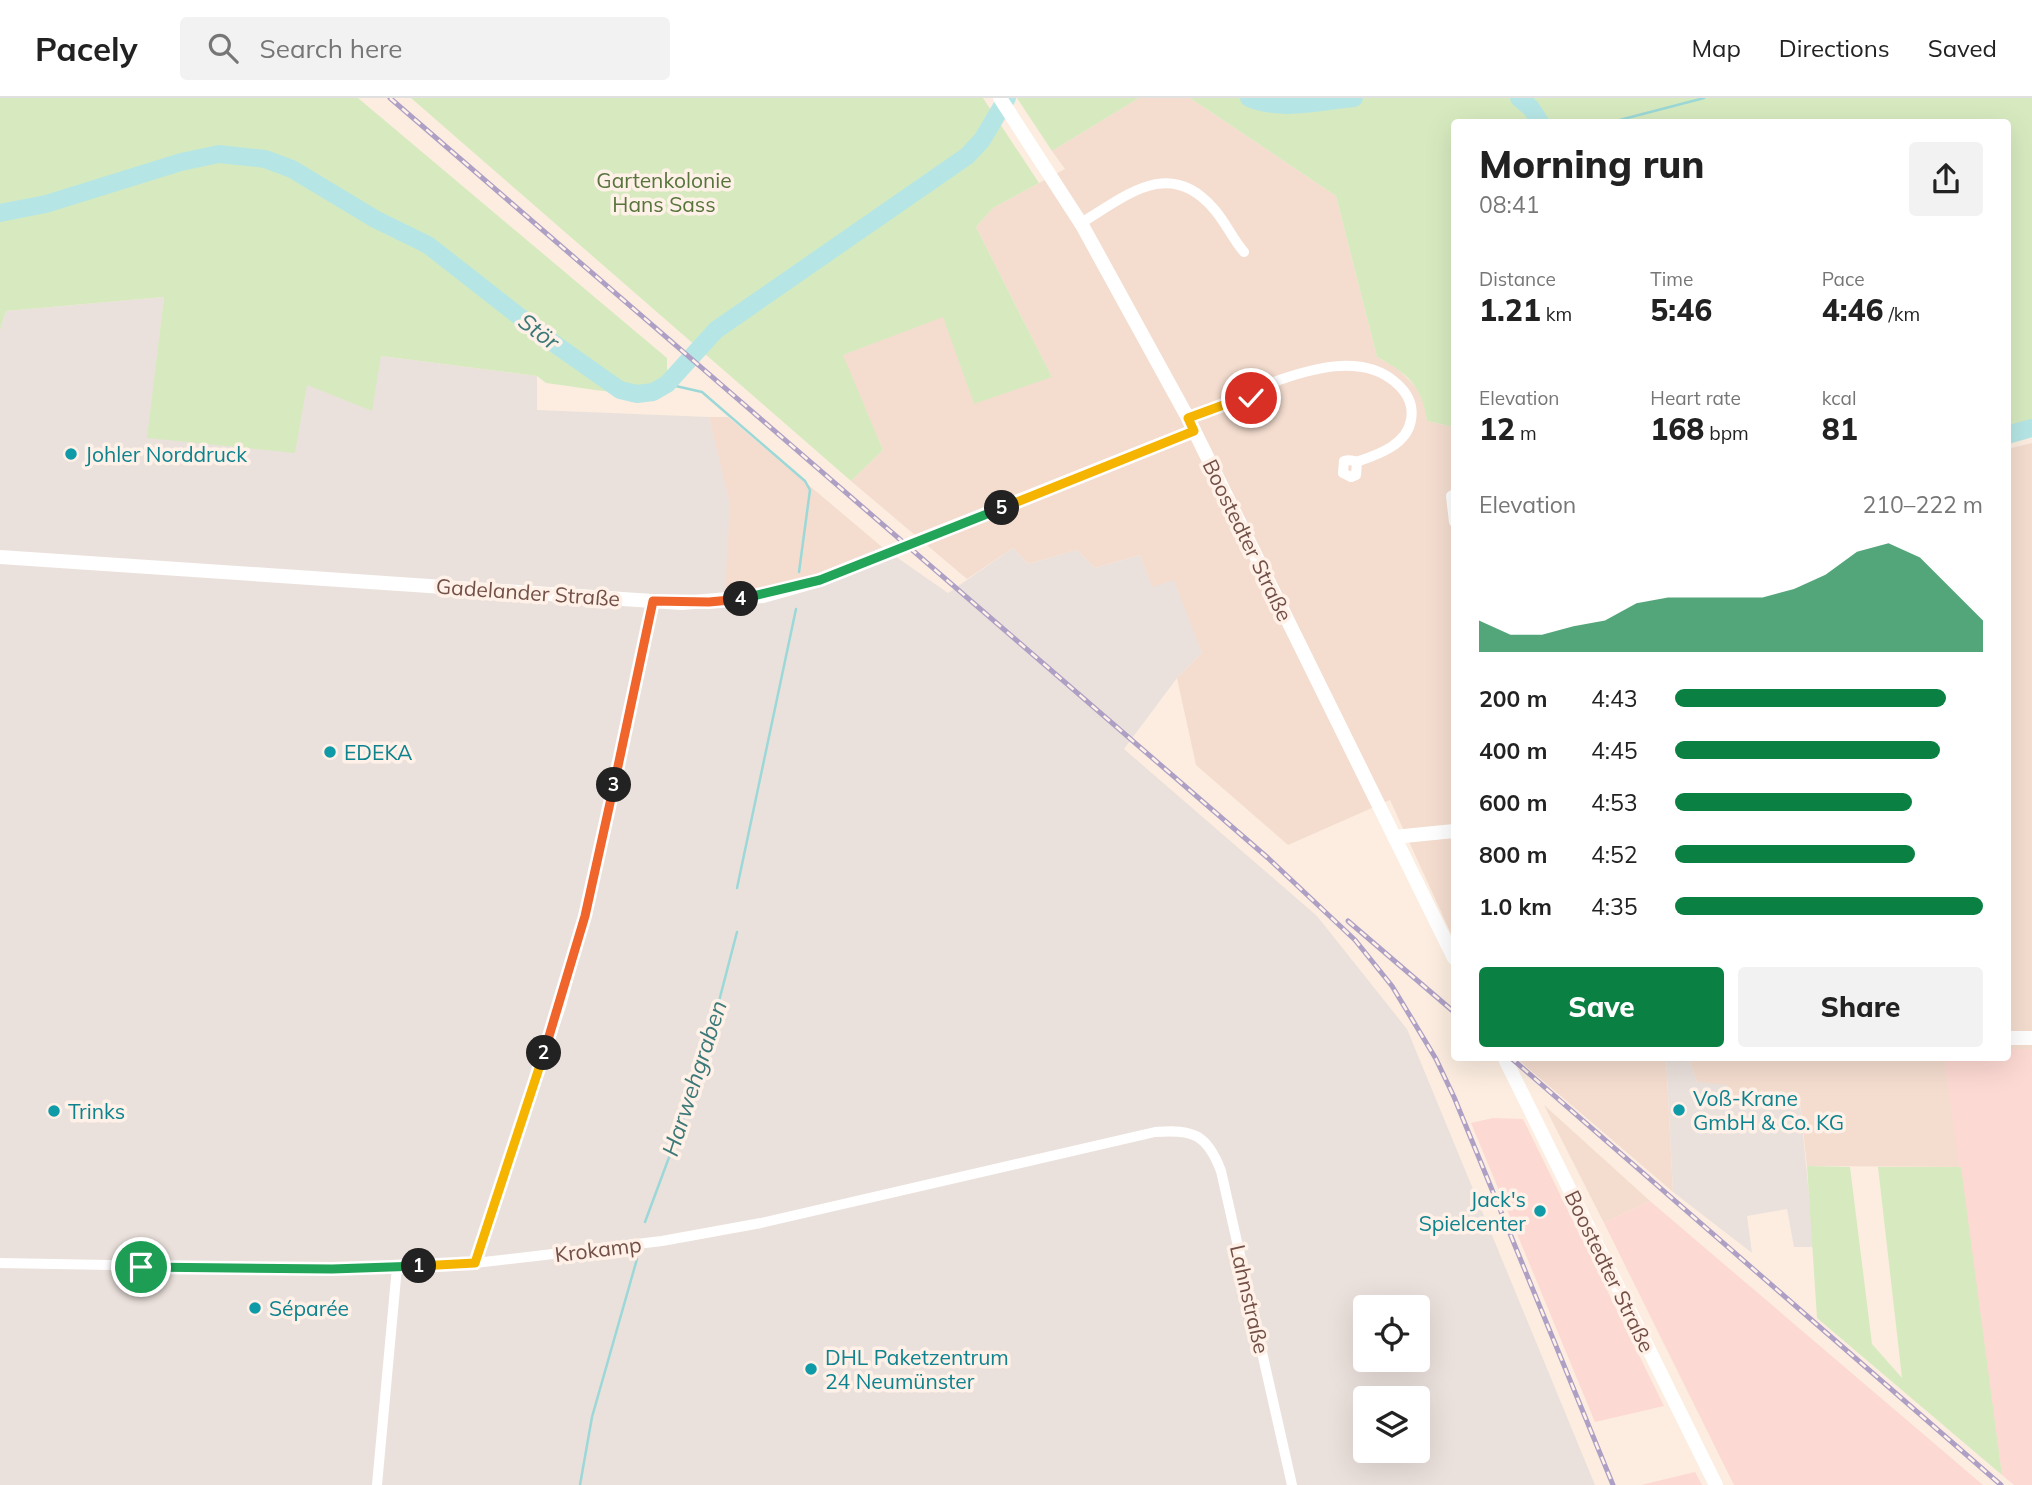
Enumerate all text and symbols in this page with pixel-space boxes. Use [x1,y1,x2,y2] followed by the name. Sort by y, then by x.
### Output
[180,17,670,80] search box
[35,28,138,69] text: Pacely
[204,29,242,67] icon: search
[260,32,403,65] text: Search here
[1691,33,1741,63] text: Map
[1779,33,1890,63] text: Directions
[1928,33,1997,63] text: Saved
[1479,140,1705,188] text: Morning run
[1909,142,1983,216] button: share
[596,167,732,217] park label: Gartenkolonie Hans Sass
[1479,190,1539,219] text: 08:41
[1479,267,1556,291] text: Distance
[1650,267,1693,291] text: Time
[1822,267,1865,291] text: Pace
[1479,291,1541,329] text: 1.21
[1650,291,1712,329] text: 5:46
[1822,291,1883,329] text: 4:46
[1541,302,1572,326] text: km
[1883,302,1920,326] text: /km
[513,306,566,357] water label: Stör
[1221,368,1281,428] pin
[1232,379,1270,417] icon: check
[1479,386,1559,410] text: Elevation
[1650,386,1741,410] text: Heart rate
[1822,386,1856,410] text: kcal
[1479,410,1515,448] text: 12
[1650,410,1704,448] text: 168
[1822,410,1858,448] text: 81
[1515,421,1537,445] text: m
[1704,421,1749,445] text: bpm
[85,441,247,467] place label: Johler Norddruck
[63,446,79,462] marker: Johler Norddruck
[1198,455,1298,625] street label: Boostedter Straße
[984,490,1020,526] pin: 5
[1479,490,1576,519] text: Elevation
[1862,490,1983,519] text: 210–222 m
[996,495,1007,519] text: 5
[435,573,621,611] street label: Gadelander Straße
[724,582,758,616] pin: 4
[735,586,746,610] text: 4
[1479,684,1547,713] text: 200 m
[1591,684,1638,713] text: 4:43
[1479,736,1547,765] text: 400 m
[1591,736,1638,765] text: 4:45
[344,739,413,765] place label: EDEKA
[322,744,338,760] marker: EDEKA
[596,768,632,802] pin: 3
[608,772,619,796] text: 3
[1479,788,1547,817] text: 600 m
[1591,788,1638,817] text: 4:53
[1479,840,1547,869] text: 800 m
[1591,840,1638,869] text: 4:52
[1479,892,1552,921] text: 1.0 km
[1591,892,1638,921] text: 4:35
[1479,967,1724,1047] button: Save
[1738,967,1983,1047] button: Share
[655,996,733,1160] water label: Harwehgraben
[526,1035,562,1070] pin: 2
[538,1040,549,1064] text: 2
[1693,1085,1844,1135] place label: Voß-Krane GmbH & Co. KG
[68,1098,125,1124] place label: Trinks
[1671,1102,1687,1118] marker: Voß-Krane GmbH & Co. KG
[46,1103,62,1119] marker: Trinks
[1419,1186,1526,1236] place label: Jack's Spielcenter
[1560,1186,1660,1356] street label: Boostedter Straße
[1532,1203,1548,1219] marker: Jack's Spielcenter
[553,1231,643,1267] street label: Krokamp
[111,1237,171,1297] pin
[1225,1242,1275,1356] street label: Lahnstraße
[122,1248,160,1286] icon: arrive
[402,1248,436,1284] pin: 1
[413,1253,424,1277] text: 1
[269,1295,349,1321] place label: Séparée
[1353,1295,1430,1463] map controls
[1353,1295,1430,1372] button: locate
[247,1300,263,1316] marker: Séparée
[825,1344,1009,1394] place label: DHL Paketzentrum 24 Neumünster
[803,1361,819,1377] marker: DHL Paketzentrum 24 Neumünster
[1353,1386,1430,1463] button: layers

